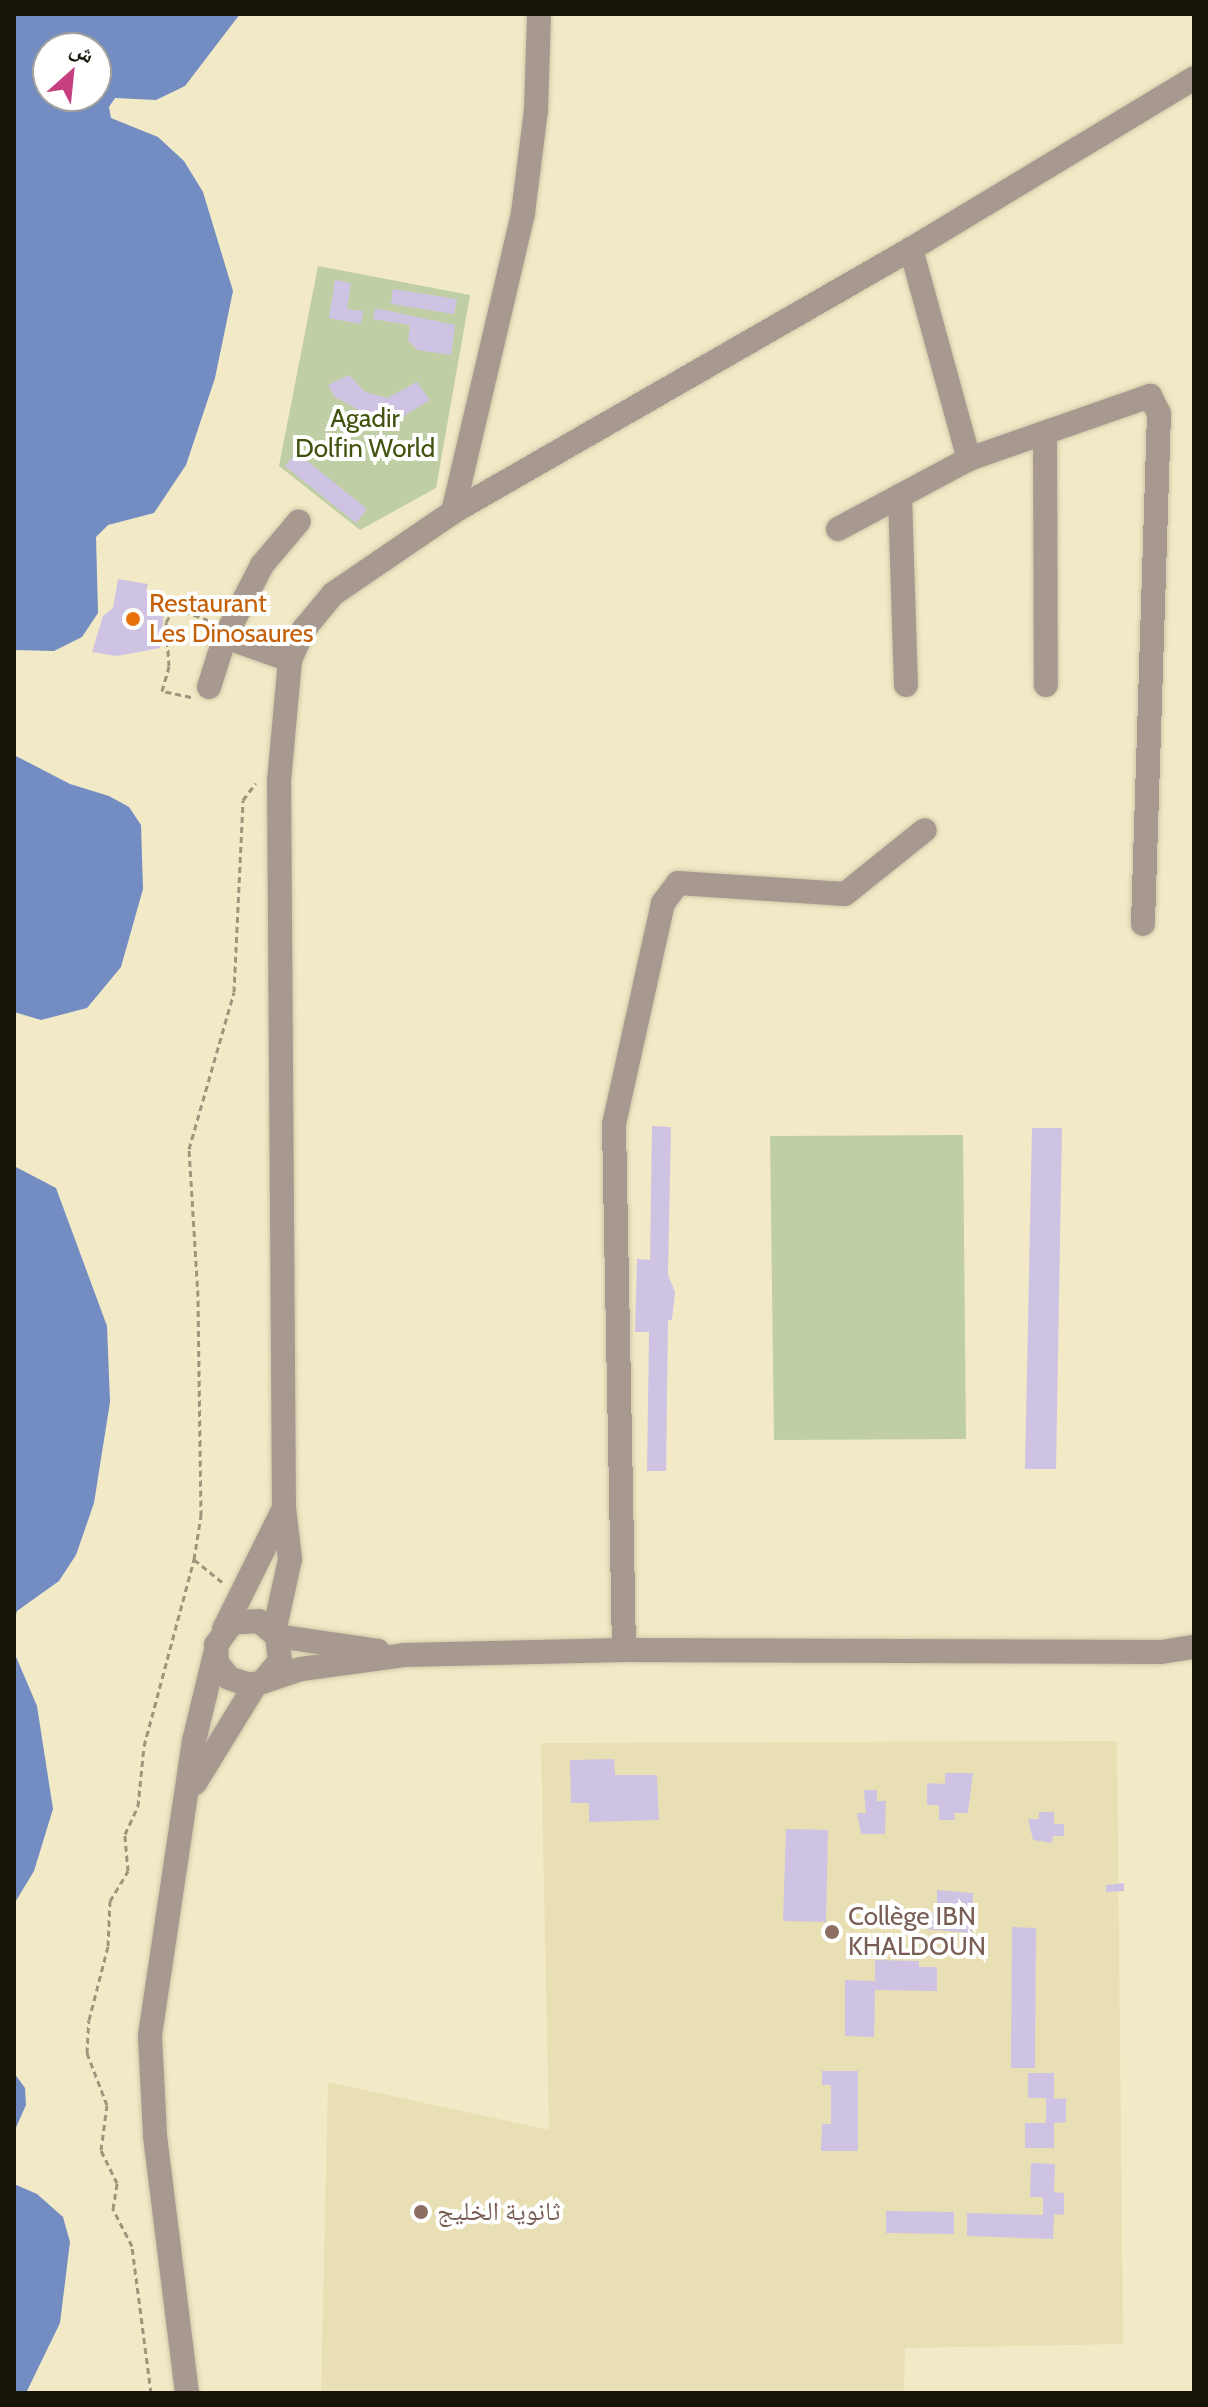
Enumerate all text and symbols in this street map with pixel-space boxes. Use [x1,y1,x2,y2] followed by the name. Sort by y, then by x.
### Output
[32,32,112,112] north arrow
[66,35,99,69] text: ش
[295,403,435,464] park label: Agadir Dolfin World
[149,588,314,650] place label: Restaurant Les Dinosaures
[124,610,142,628] marker: Restaurant Les Dinosaures
[848,1901,986,1962] place label: Collège IBN KHALDOUN
[823,1923,841,1941] marker: Collège IBN KHALDOUN
[437,2196,560,2228] place label: ثانوية الخليج
[412,2203,430,2221] marker: ثانوية الخليج

